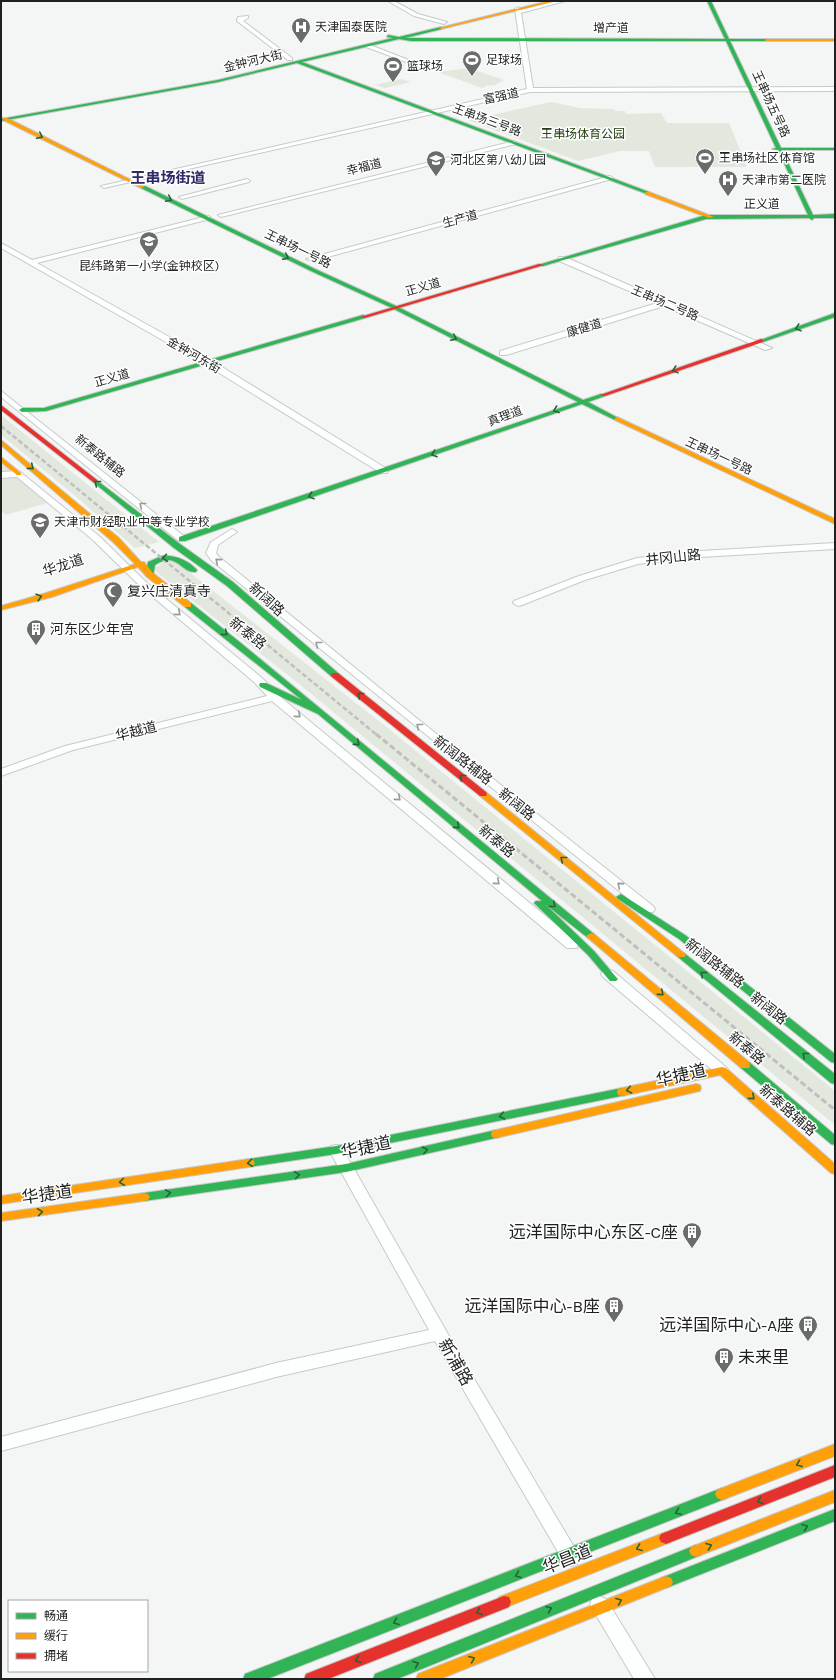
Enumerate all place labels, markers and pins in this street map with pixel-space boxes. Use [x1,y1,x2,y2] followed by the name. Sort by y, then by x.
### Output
[290,16,312,44] hospital icon: 天津国泰医院
[315,20,387,34] place label: 天津国泰医院
[461,49,483,77] sports icon: 足球场
[486,53,522,67] place label: 足球场
[382,55,404,83] sports icon: 篮球场
[407,59,443,73] place label: 篮球场
[694,147,716,175] sports icon: 王串场社区体育馆
[425,149,447,177] school or university icon: 河北区第八幼儿园
[719,151,815,165] place label: 王串场社区体育馆
[450,153,546,167] place label: 河北区第八幼儿园
[717,169,739,197] hospital icon: 天津市第二医院
[742,173,826,187] place label: 天津市第二医院
[138,230,160,258] school or university icon: 昆纬路第一小学(金钟校区)
[79,259,219,273] place label: 昆纬路第一小学(金钟校区)
[29,511,51,539] school or university icon: 天津市财经职业中等专业学校
[54,515,210,529] place label: 天津市财经职业中等专业学校
[102,580,124,608] mosque icon: 复兴庄清真寺
[127,583,211,600] place label: 复兴庄清真寺
[25,618,47,646] building icon: 河东区少年宫
[50,621,134,638] place label: 河东区少年宫
[681,1221,703,1249] building icon: 远洋国际中心东区-C座
[509,1222,678,1242] place label: 远洋国际中心东区-C座
[603,1295,625,1323] building icon: 远洋国际中心-B座
[465,1296,600,1316] place label: 远洋国际中心-B座
[797,1314,819,1342] building icon: 远洋国际中心-A座
[659,1315,794,1335] place label: 远洋国际中心-A座
[713,1346,735,1374] building icon: 未来里
[738,1347,789,1367] place label: 未来里

